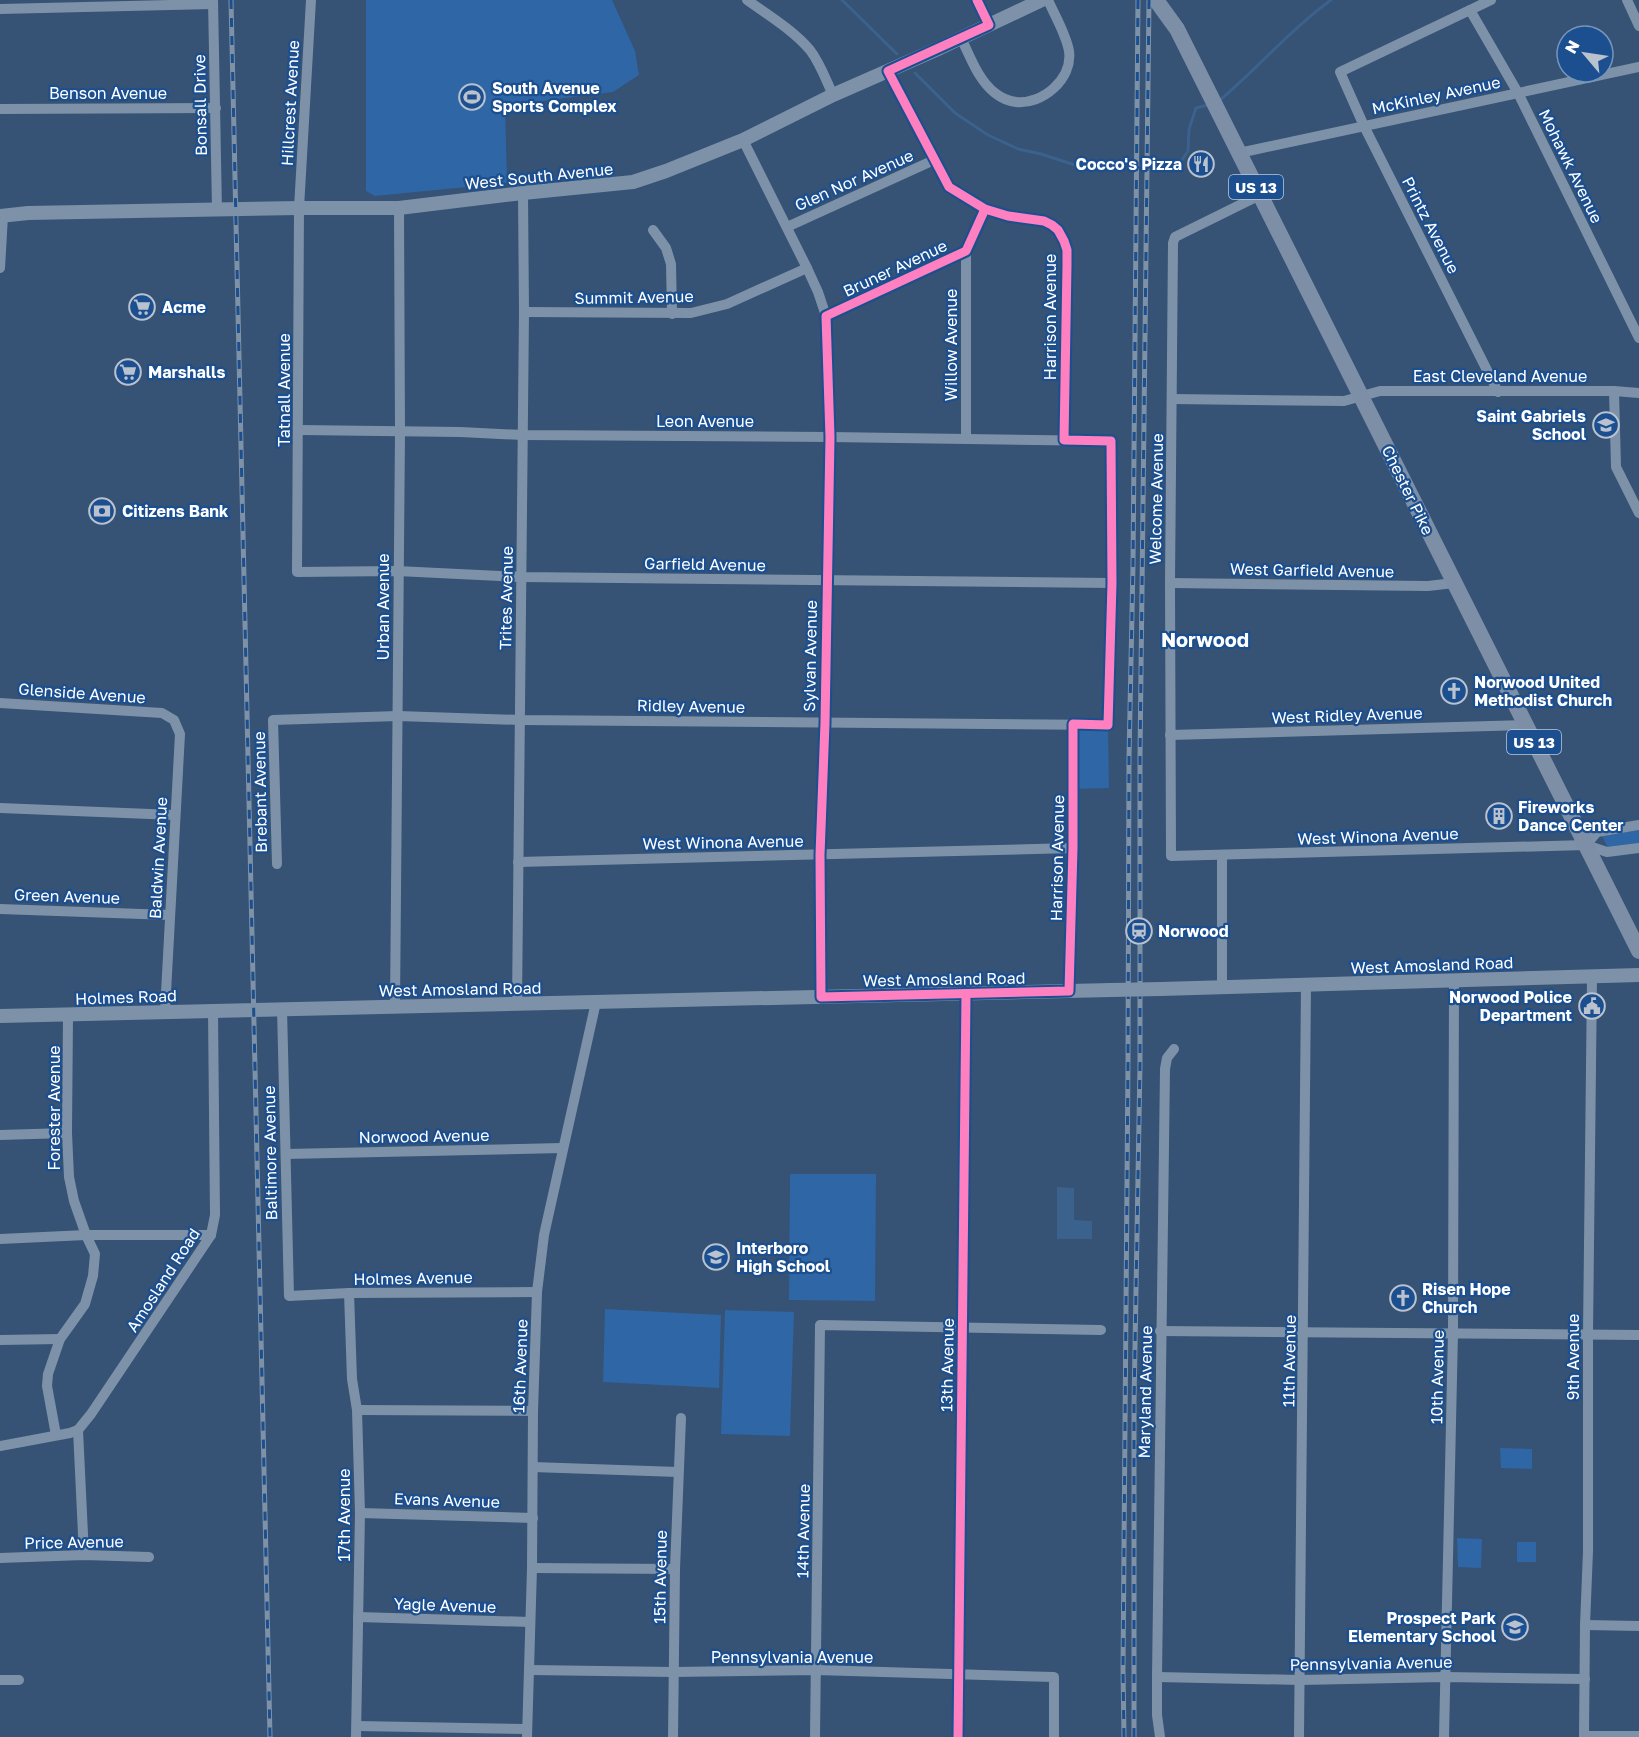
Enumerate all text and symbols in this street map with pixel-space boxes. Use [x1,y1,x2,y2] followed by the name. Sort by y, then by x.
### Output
[1555,24,1615,84] north arrow
[1560,37,1584,57] text: N
[277,40,303,166] street label: Hillcrest Avenue
[189,54,211,156] street label: Bonsall Drive
[1370,72,1502,118] street label: McKinley Avenue
[492,78,617,116] place label: South Avenue Sports Complex
[457,82,487,112] sports icon: South Avenue Sports Complex
[49,83,167,103] street label: Benson Avenue
[1535,106,1607,226] street label: Mohawk Avenue
[792,145,916,215] street label: Glen Nor Avenue
[1186,149,1216,179] restaurant icon: Cocco's Pizza
[1076,154,1182,174] place label: Cocco's Pizza
[464,158,614,194] street label: West South Avenue
[1398,173,1464,277] street label: Printz Avenue
[1229,175,1283,199] road number: US 13
[840,235,950,301] street label: Bruner Avenue
[1040,254,1060,380] street label: Harrison Avenue
[574,286,694,308] street label: Summit Avenue
[941,289,961,401] street label: Willow Avenue
[127,292,157,322] supermarket icon: Acme
[162,297,206,317] place label: Acme
[274,333,294,447] street label: Tatnall Avenue
[113,357,143,387] supermarket icon: Marshalls
[148,362,225,382] place label: Marshalls
[1413,366,1587,386] street label: East Cleveland Avenue
[1476,406,1587,444] place label: Saint Gabriels School
[1591,410,1621,440] school or university icon: Saint Gabriels School
[656,411,754,431] street label: Leon Avenue
[1145,433,1167,565] street label: Welcome Avenue
[1378,442,1438,538] street label: Chester Pike
[87,496,117,526] bank icon: Citizens Bank
[122,501,229,521] place label: Citizens Bank
[495,546,517,650] street label: Trites Avenue
[373,553,393,661] street label: Urban Avenue
[644,553,766,575] street label: Garfield Avenue
[1230,559,1394,581] street label: West Garfield Avenue
[799,600,821,712] street label: Sylvan Avenue
[1161,627,1249,651] district label: Norwood
[1474,672,1612,710] place label: Norwood United Methodist Church
[1439,676,1469,706] church icon: Norwood United Methodist Church
[18,679,146,707] street label: Glenside Avenue
[637,695,745,717] street label: Ridley Avenue
[1271,702,1423,728] street label: West Ridley Avenue
[1507,730,1561,754] road number: US 13
[249,731,271,853] street label: Brebant Avenue
[1046,795,1068,921] street label: Harrison Avenue
[145,796,171,920] street label: Baldwin Avenue
[1518,797,1624,835] place label: Fireworks Dance Center
[1484,801,1514,831] building icon: Fireworks Dance Center
[1297,823,1459,849] street label: West Winona Avenue
[642,831,804,853] street label: West Winona Avenue
[14,884,120,908] street label: Green Avenue
[1124,916,1154,946] station icon: Norwood
[1158,921,1229,941] place label: Norwood
[1350,952,1514,978] street label: West Amosland Road
[862,968,1026,990] street label: West Amosland Road
[378,978,542,1000] street label: West Amosland Road
[75,985,177,1009] street label: Holmes Road
[1449,987,1572,1025] place label: Norwood Police Department
[1577,991,1607,1021] public building icon: Norwood Police Department
[44,1045,64,1171] street label: Forester Avenue
[259,1085,281,1221] street label: Baltimore Avenue
[359,1125,489,1147] street label: Norwood Avenue
[122,1224,204,1336] street label: Amosland Road
[736,1238,831,1276] place label: Interboro High School
[701,1242,731,1272] school or university icon: Interboro High School
[353,1267,473,1289] street label: Holmes Avenue
[1422,1279,1511,1317] place label: Risen Hope Church
[1388,1283,1418,1313] church icon: Risen Hope Church
[1563,1314,1583,1400] street label: 9th Avenue
[1278,1315,1300,1407] street label: 11th Avenue
[936,1318,958,1412] street label: 13th Avenue
[508,1319,532,1413] street label: 16th Avenue
[1134,1325,1156,1459] street label: Maryland Avenue
[1426,1330,1448,1424] street label: 10th Avenue
[334,1469,354,1561] street label: 17th Avenue
[792,1484,814,1578] street label: 14th Avenue
[394,1488,500,1512] street label: Evans Avenue
[649,1530,671,1624] street label: 15th Avenue
[24,1531,124,1553] street label: Price Avenue
[393,1593,497,1617] street label: Yagle Avenue
[1348,1608,1497,1646] place label: Prospect Park Elementary School
[1500,1612,1530,1642] school or university icon: Prospect Park Elementary School
[711,1647,873,1667] street label: Pennsylvania Avenue
[1289,1652,1453,1674] street label: Pennsylvania Avenue

